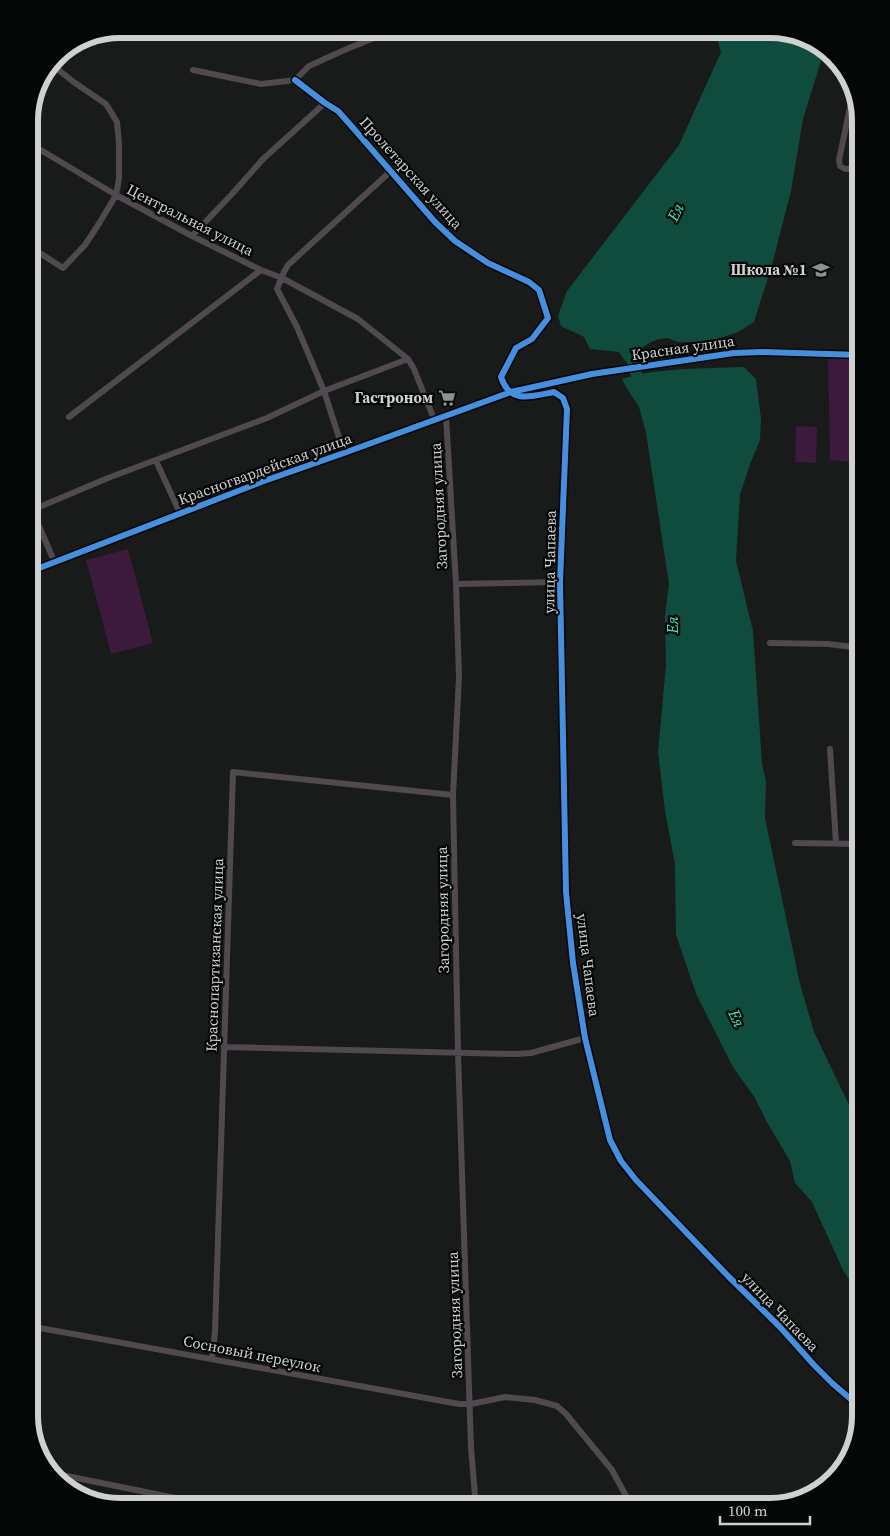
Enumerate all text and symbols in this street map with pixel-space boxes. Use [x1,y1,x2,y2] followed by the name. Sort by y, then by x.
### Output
[355,112,468,234] street label: Пролетарская улица
[123,178,258,261] street label: Центральная улица
[661,199,689,226] water label: Ея
[731,259,807,280] place label: Школа №1
[811,260,831,280] school or university icon: Школа №1
[630,330,736,365] street label: Красная улица
[355,387,433,408] place label: Гастроном
[437,388,457,408] supermarket icon: Гастроном
[175,427,355,510] street label: Красногвардейская улица
[425,442,452,570] street label: Загородняя улица
[538,510,561,614] street label: улица Чапаева
[661,616,683,635] water label: Ея
[431,846,454,974] street label: Загородняя улица
[201,857,228,1052] street label: Краснопартизанская улица
[572,912,605,1018] street label: улица Чапаева
[723,1005,751,1031] water label: Ея
[442,1251,467,1379] street label: Загородняя улица
[737,1267,824,1356] street label: улица Чапаева
[182,1330,323,1377] street label: Сосновый переулок
[720,1494,810,1526] scale bar
[728,1500,768,1521] text: 100 m

